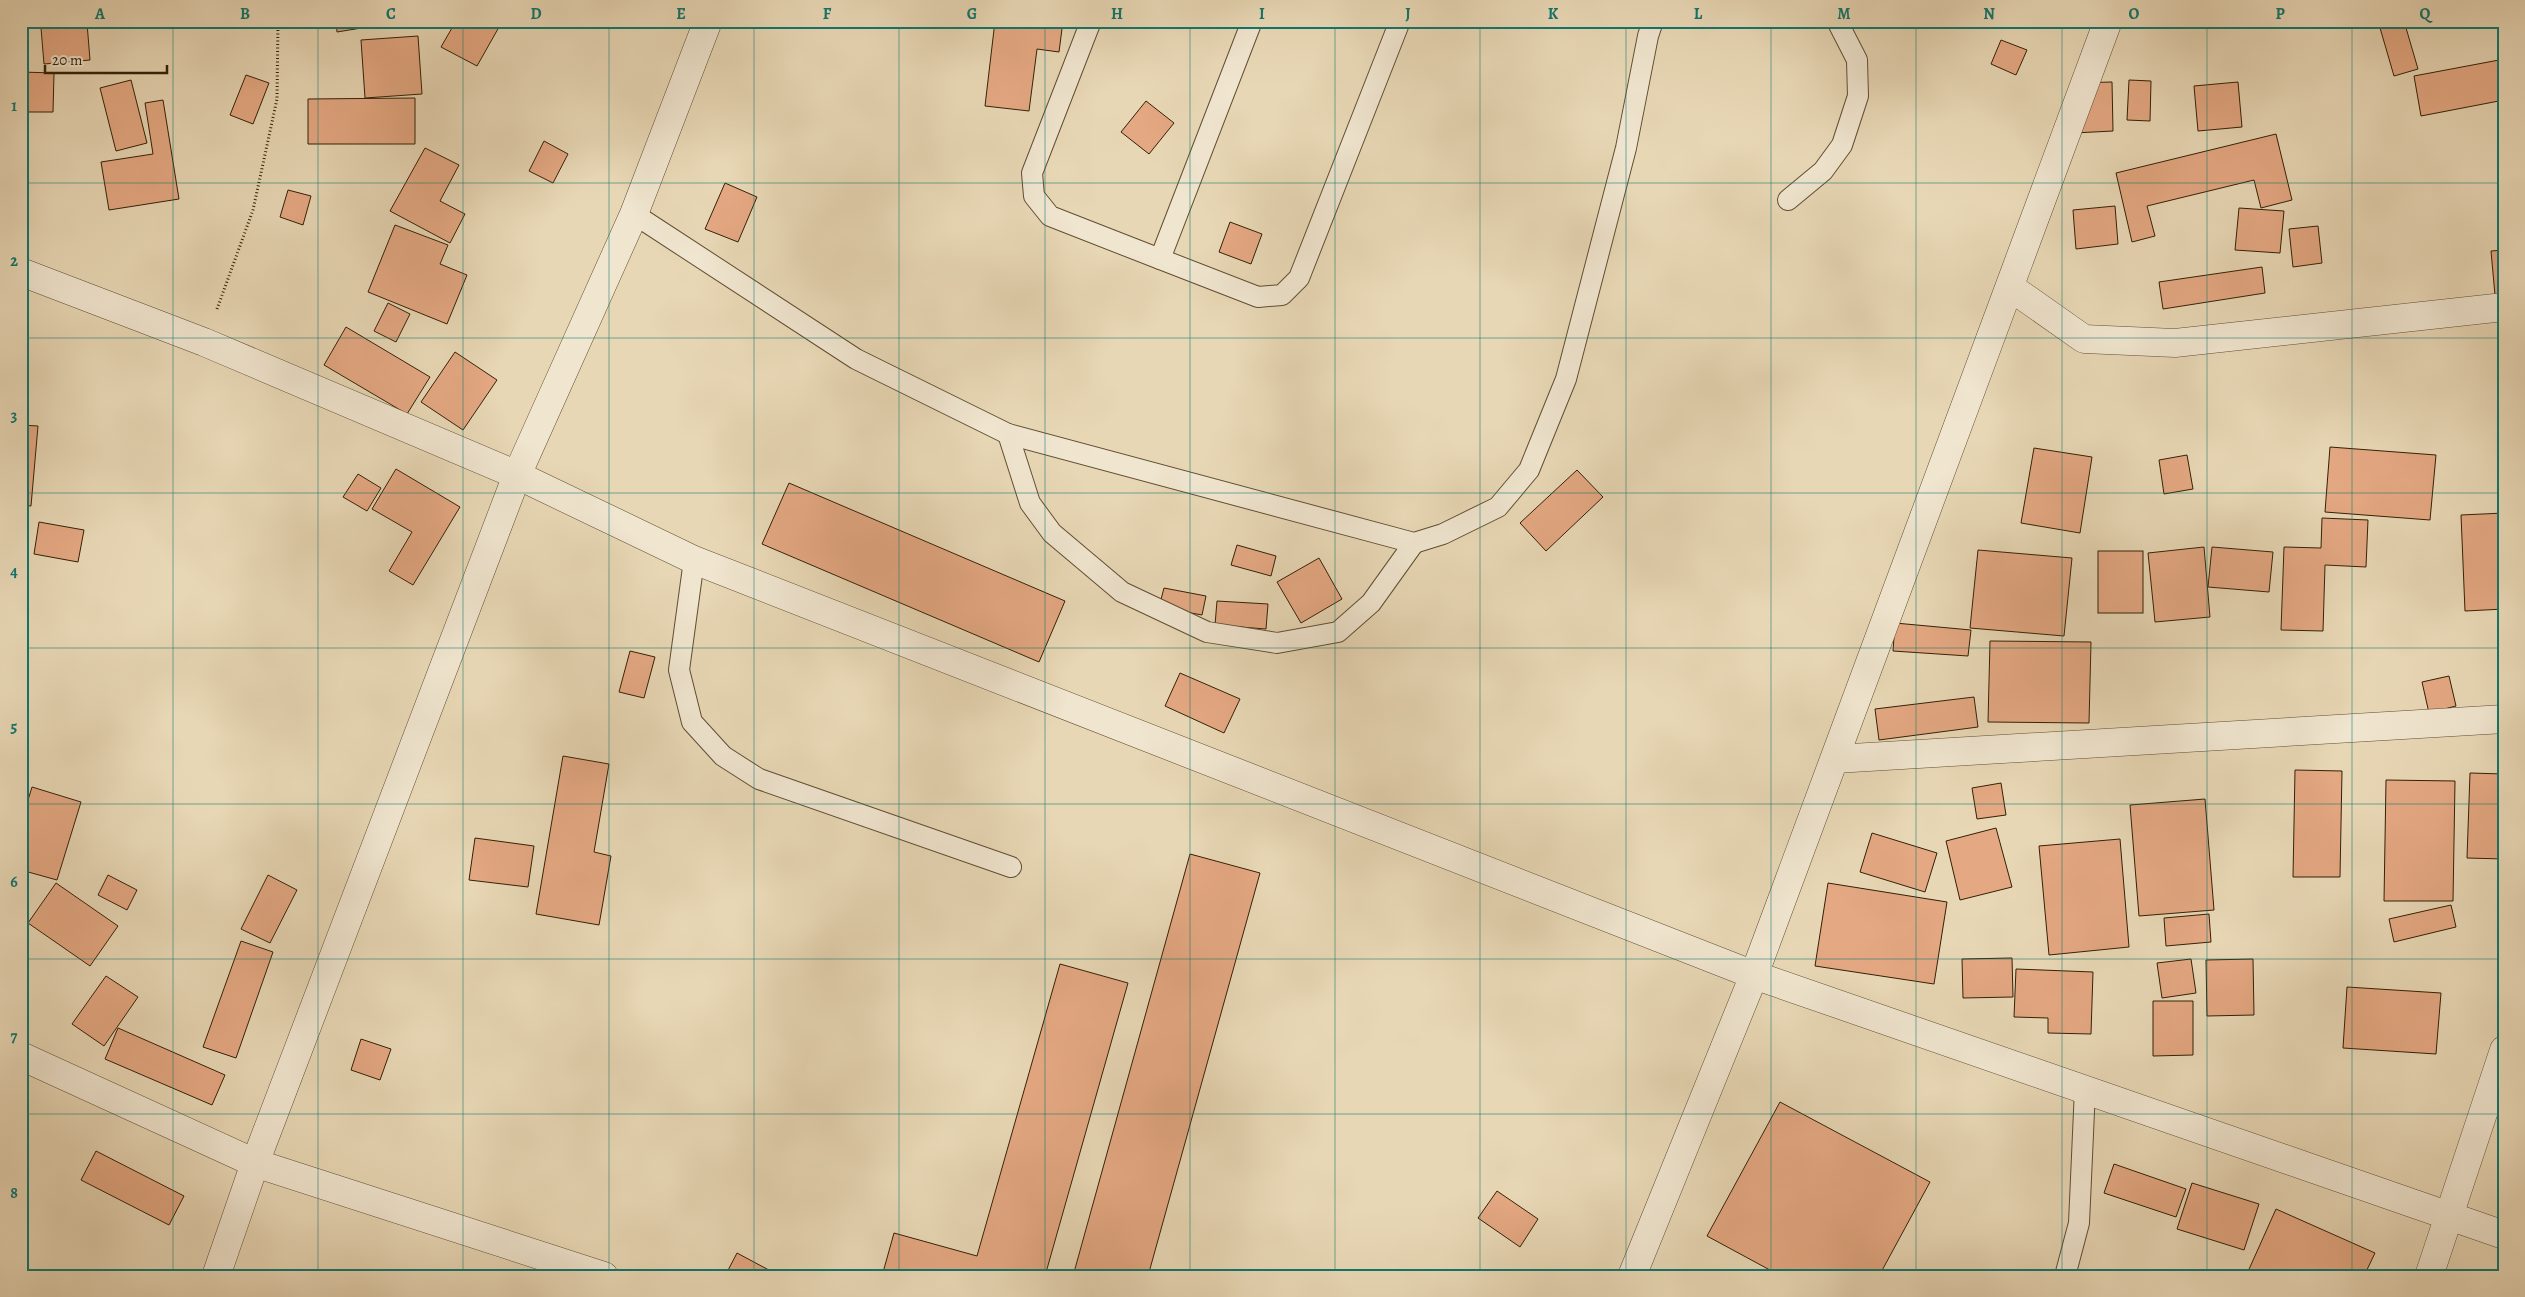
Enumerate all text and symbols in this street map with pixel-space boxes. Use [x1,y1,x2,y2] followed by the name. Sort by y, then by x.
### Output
[94,3,106,25] text: A
[240,3,250,25] text: B
[386,3,396,25] text: C
[530,3,542,25] text: D
[676,3,686,25] text: E
[823,3,832,25] text: F
[967,3,977,25] text: G
[1111,3,1123,25] text: H
[1259,3,1265,25] text: I
[1405,3,1411,25] text: J
[1548,3,1559,25] text: K
[1694,3,1703,25] text: L
[1837,3,1851,25] text: M
[1983,3,1995,25] text: N
[2129,3,2140,25] text: O
[2275,3,2285,25] text: P
[2420,3,2434,25] text: Q
[45,42,168,74] scale bar
[52,50,83,70] text: 20 m
[11,95,17,117] text: 1
[10,250,18,272] text: 2
[11,405,18,427] text: 3
[10,561,18,583] text: 4
[11,716,18,738] text: 5
[10,871,18,893] text: 6
[11,1026,18,1048] text: 7
[10,1182,18,1204] text: 8

